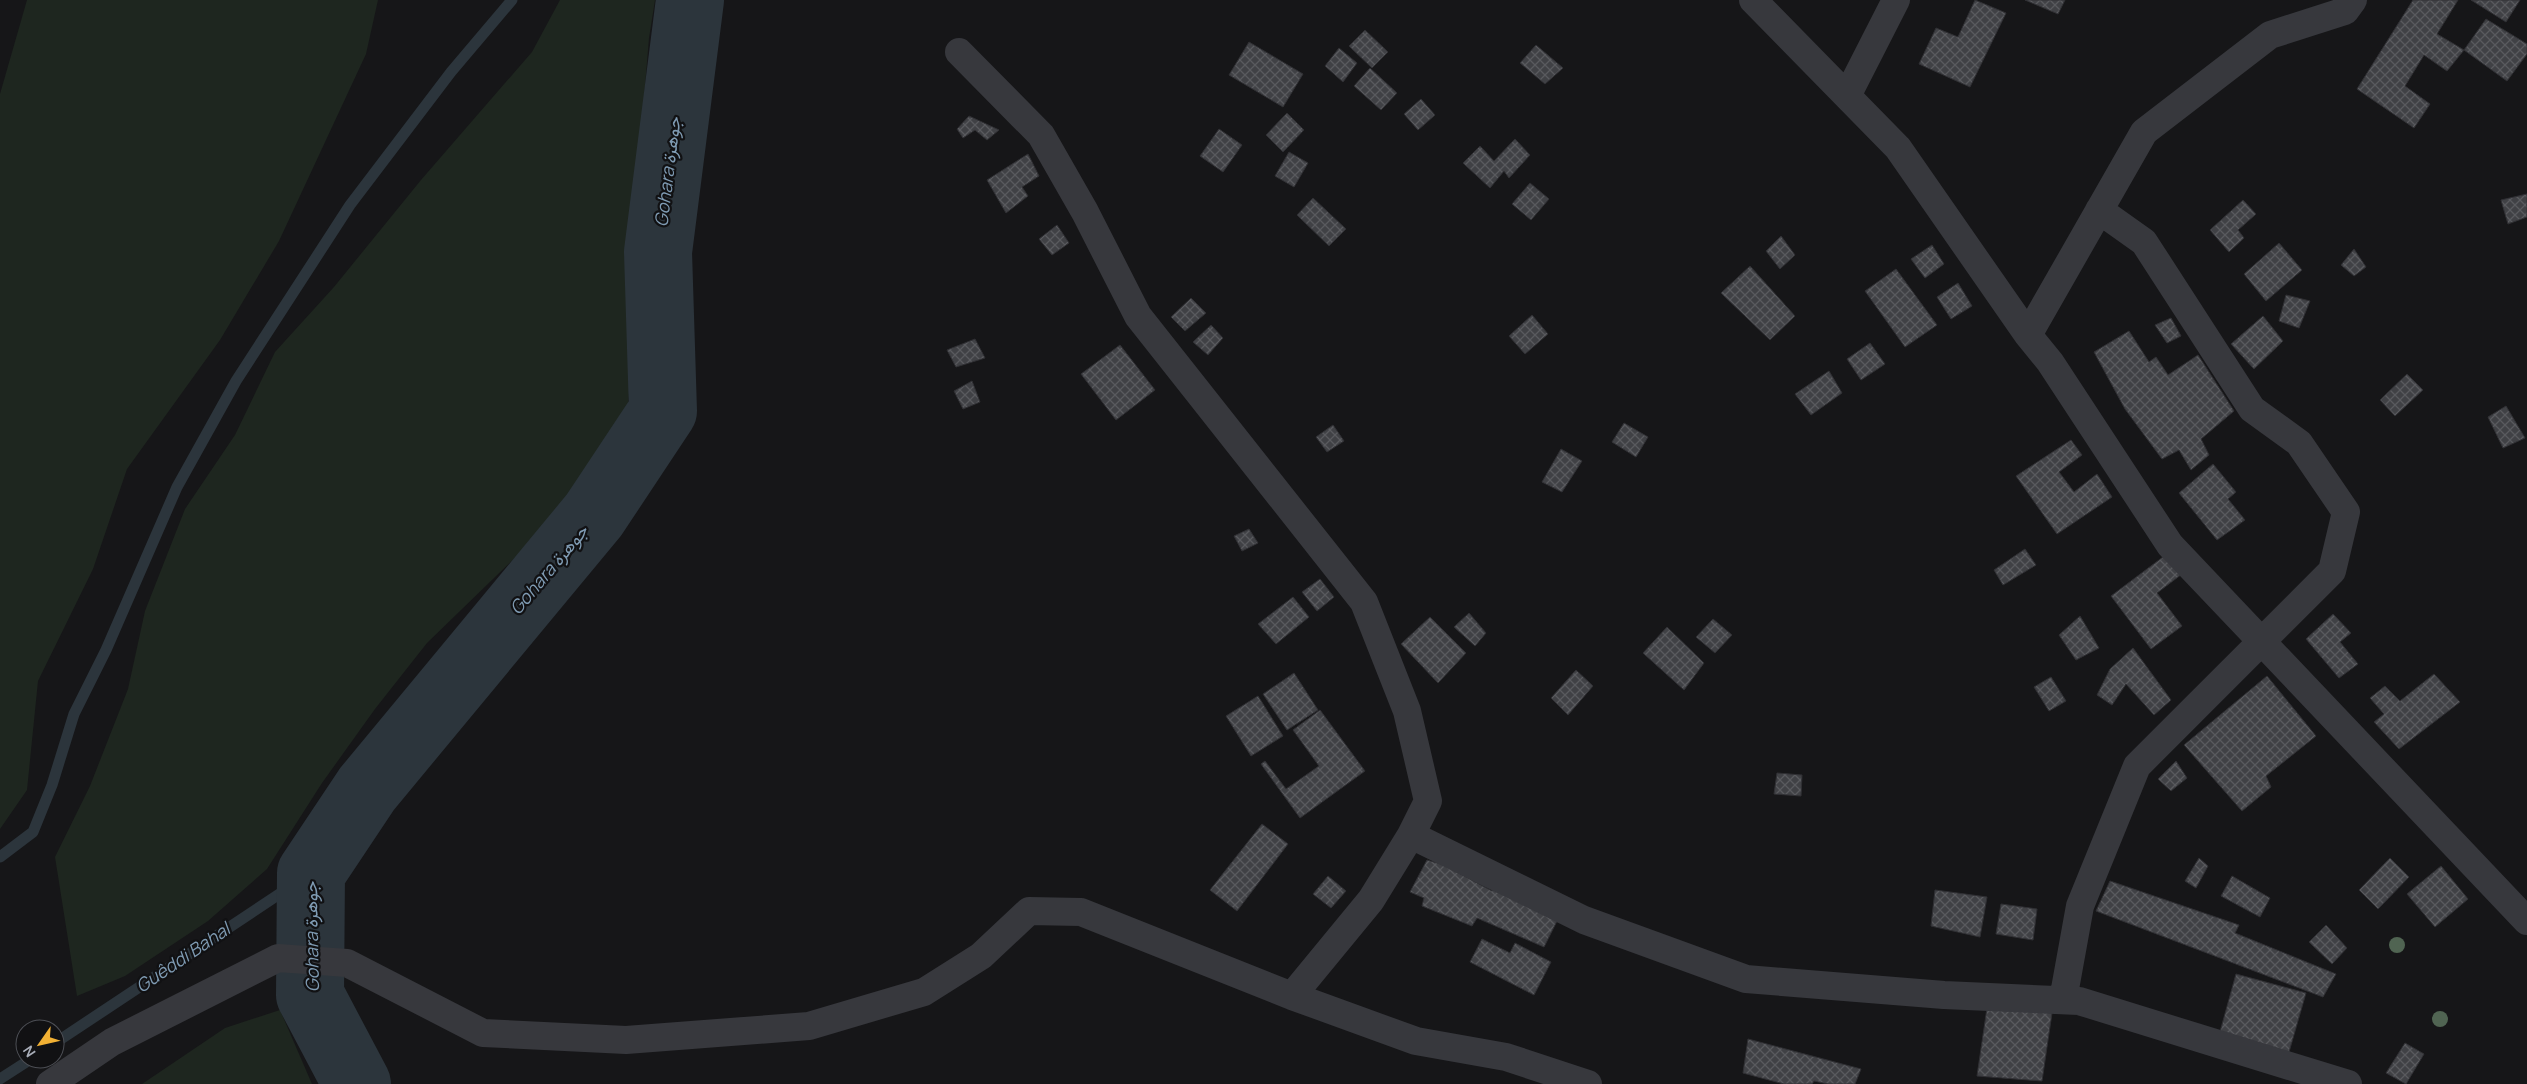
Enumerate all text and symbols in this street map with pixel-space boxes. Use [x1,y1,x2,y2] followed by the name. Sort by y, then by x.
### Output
[648,115,686,228] water label: Gohara جوهرة
[504,519,593,619] water label: Gohara جوهرة
[298,881,324,992] water label: Gohara جوهرة
[131,915,237,998] water label: Guêddi Bahal
[15,1019,65,1069] north arrow
[18,1042,39,1061] text: N

